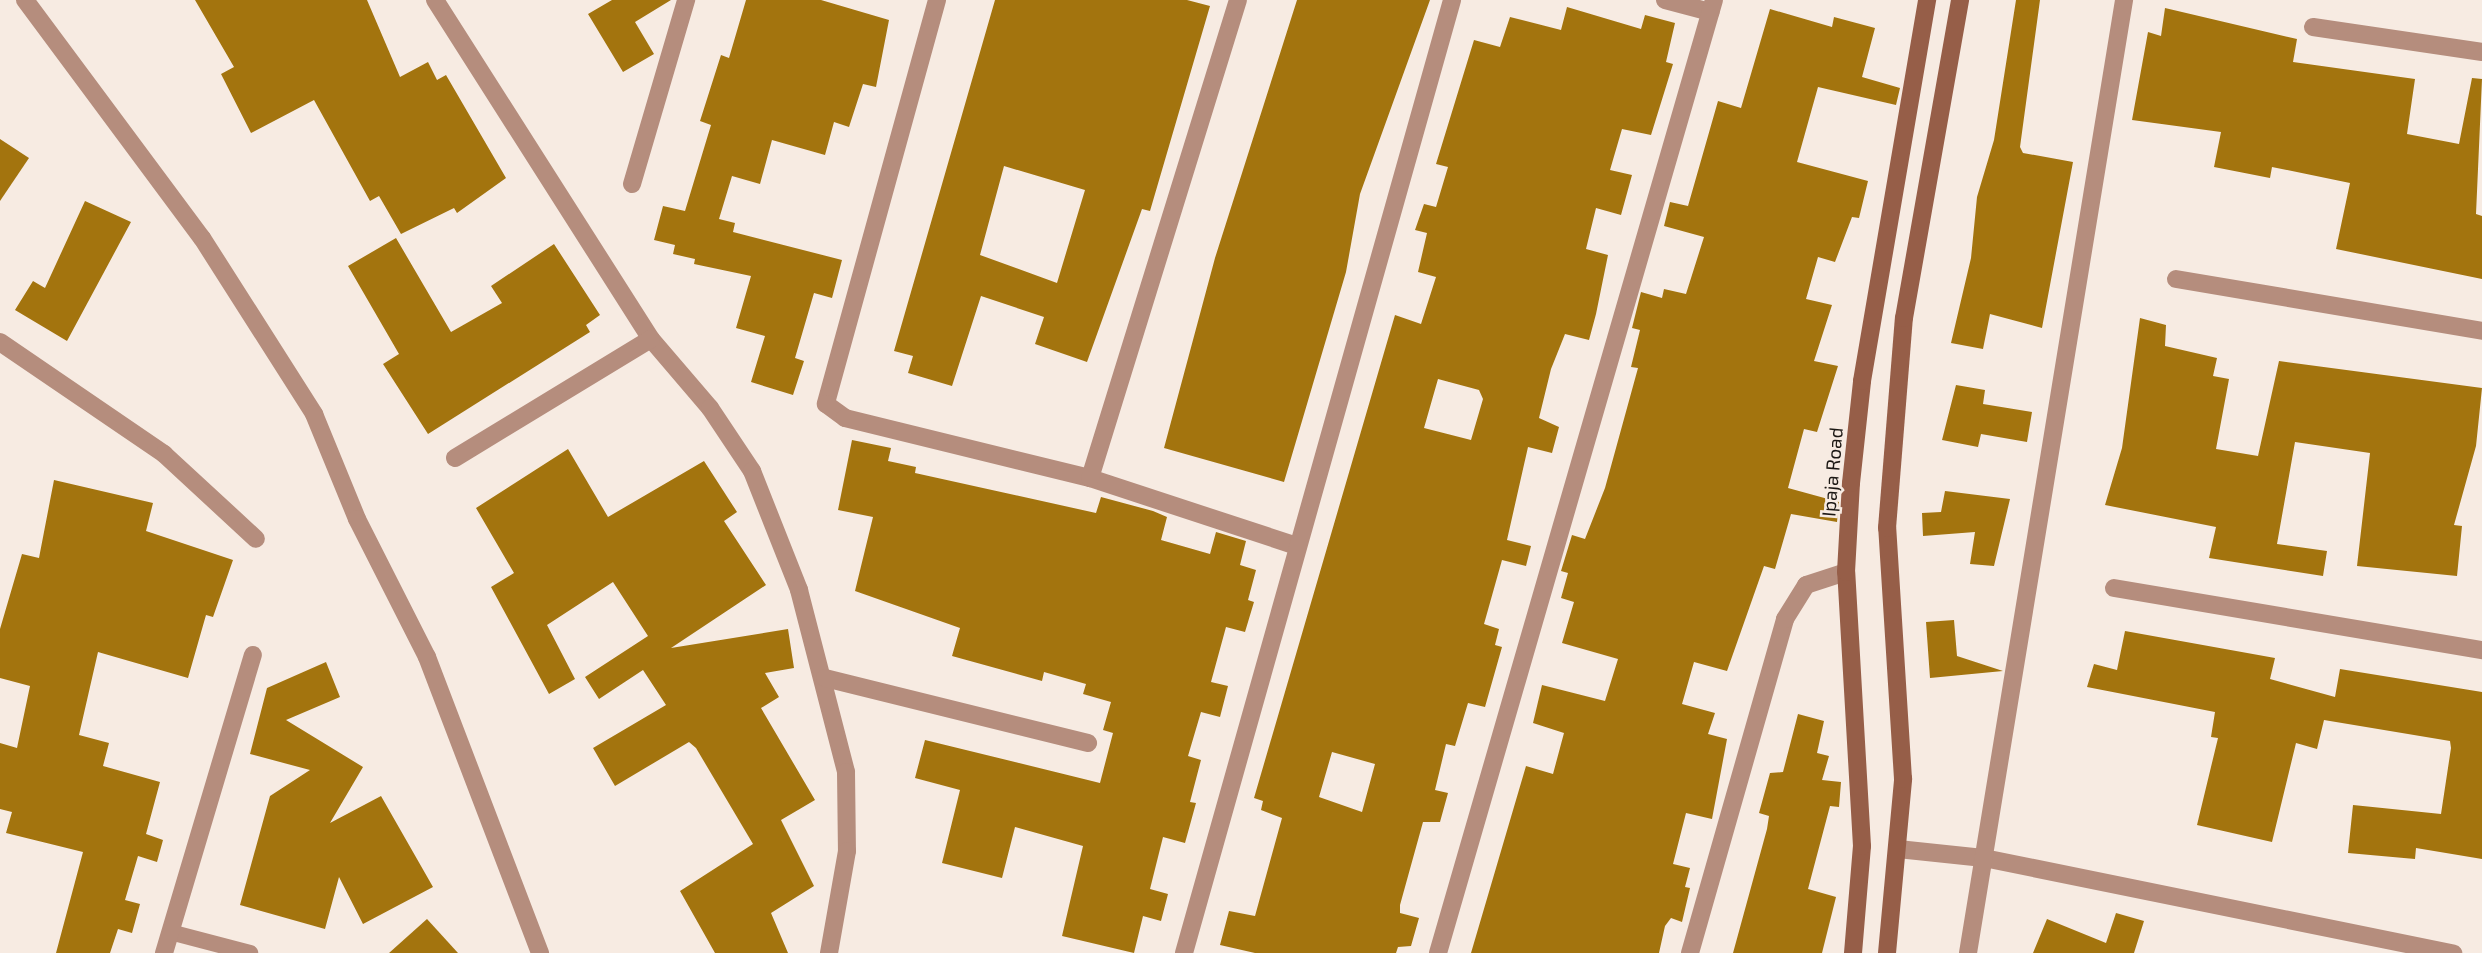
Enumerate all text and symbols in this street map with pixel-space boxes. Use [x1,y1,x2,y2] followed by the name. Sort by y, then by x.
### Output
[1817,426,1847,518] street label: Ipaja Road

